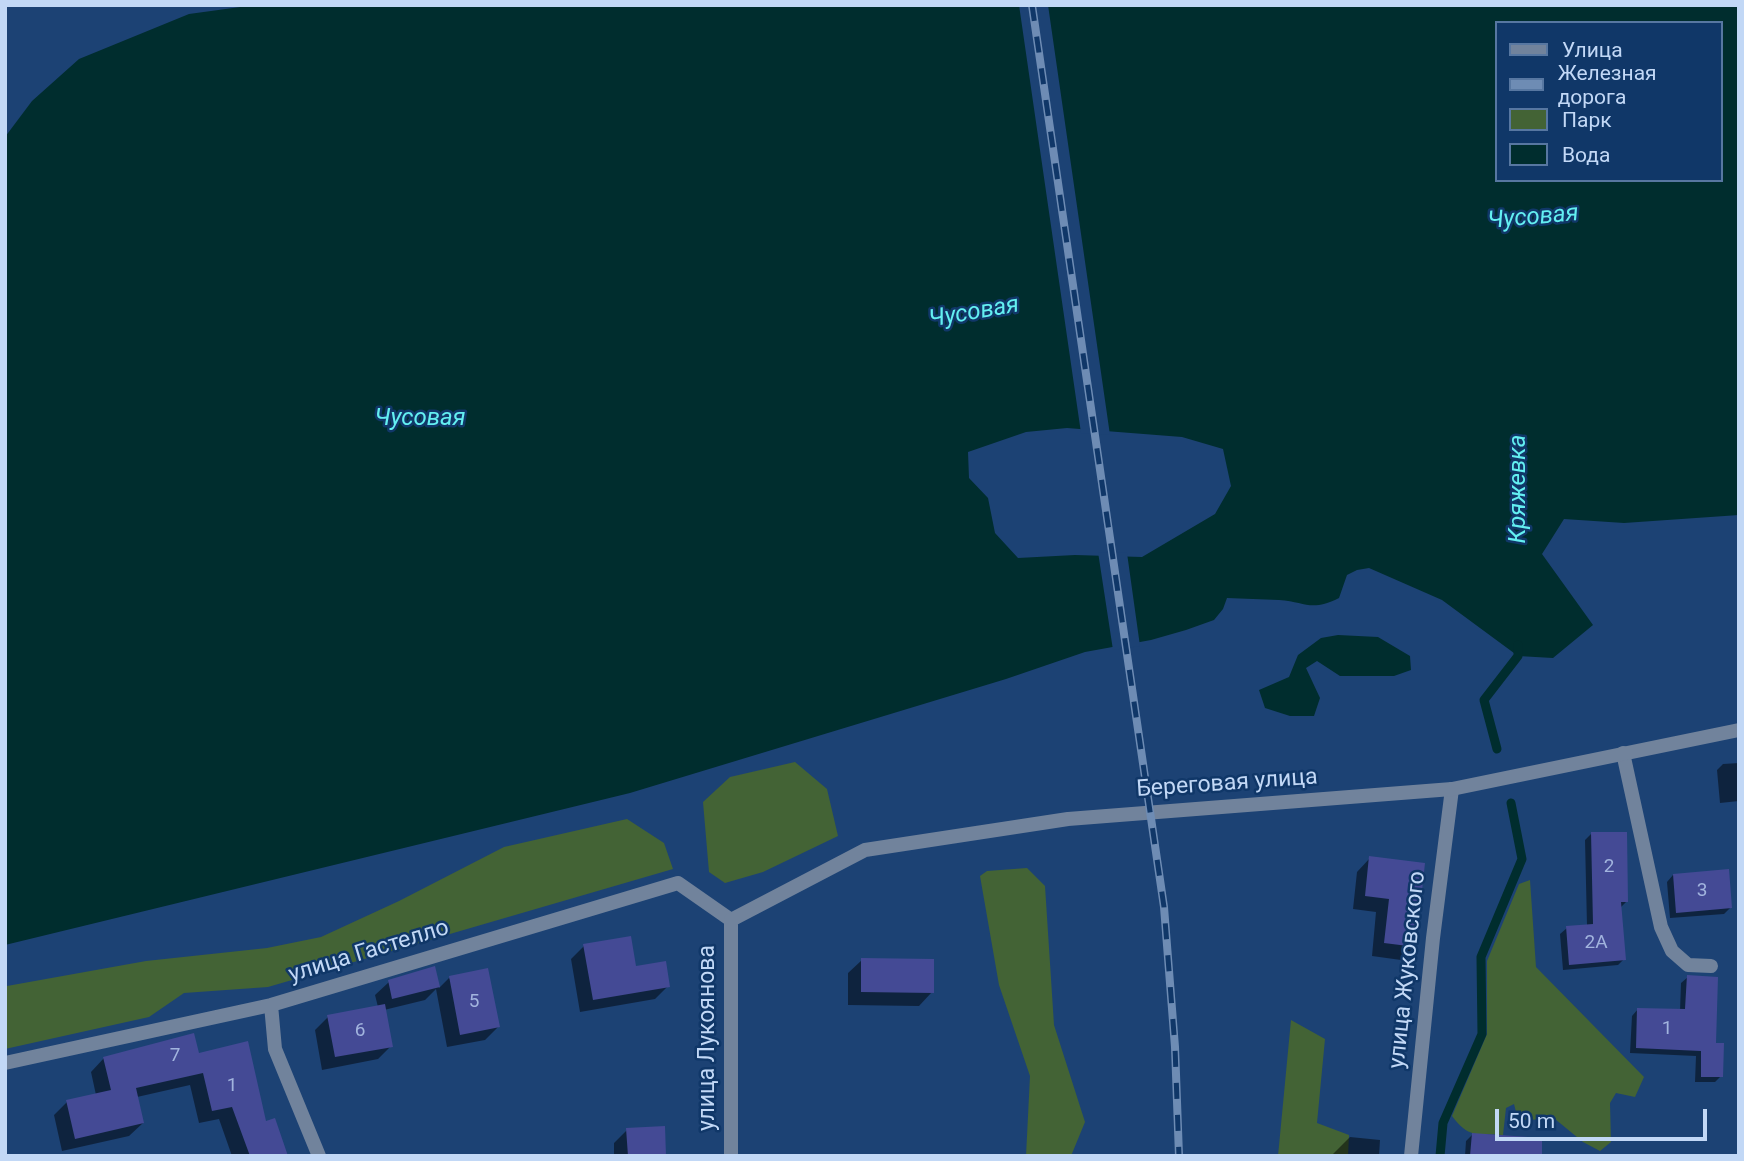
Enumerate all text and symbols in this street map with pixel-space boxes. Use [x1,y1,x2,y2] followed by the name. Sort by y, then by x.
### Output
[1496,21,1723,182] legend
[1562,38,1623,62] text: Улица
[1558,61,1657,109] text: Железная дорога
[1562,108,1612,132] text: Парк
[1562,143,1610,167] text: Вода
[1486,200,1580,236] water label: Чусовая
[927,291,1021,335] water label: Чусовая
[374,405,466,433] water label: Чусовая
[1505,434,1533,544] water label: Кряжевка
[1136,764,1318,804] street label: Береговая улица
[1604,856,1614,878] house number: 2
[1384,870,1432,1070] street label: улица Жуковского
[1697,880,1707,902] house number: 3
[286,915,452,989] street label: улица Гастелло
[1584,932,1608,954] house number: 2А
[694,945,722,1131] street label: улица Лукоянова
[469,991,479,1013] house number: 5
[1662,1018,1672,1040] house number: 1
[355,1020,365,1042] house number: 6
[170,1045,180,1067] house number: 7
[227,1075,237,1097] house number: 1
[1499,1094,1711,1138] scale bar
[1508,1109,1555,1133] text: 50 m

